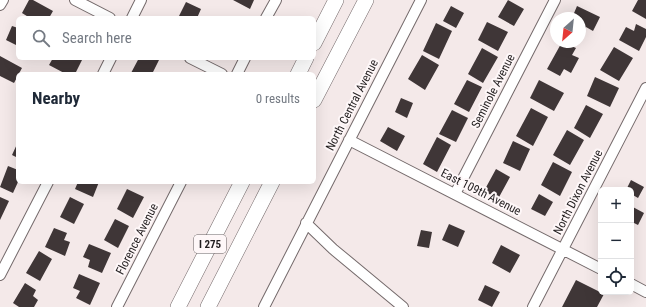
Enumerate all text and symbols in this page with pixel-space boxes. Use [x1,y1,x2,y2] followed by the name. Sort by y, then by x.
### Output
[550,12,586,48] north arrow
[16,16,316,60] search box
[30,27,52,49] icon: search
[62,29,132,47] text: Search here
[468,51,518,130] street label: Seminole Avenue
[323,57,381,153] street label: North Central Avenue
[32,88,80,108] text: Nearby
[256,91,300,106] text: 0 results
[551,147,606,237] street label: North Dixon Avenue
[439,166,524,218] street label: East 109th Avenue
[598,187,634,295] map controls
[598,187,634,223] button: +
[113,201,161,277] street label: Florence Avenue
[598,223,634,259] button: −
[194,235,226,253] road number: I 275
[598,259,634,295] button: locate

